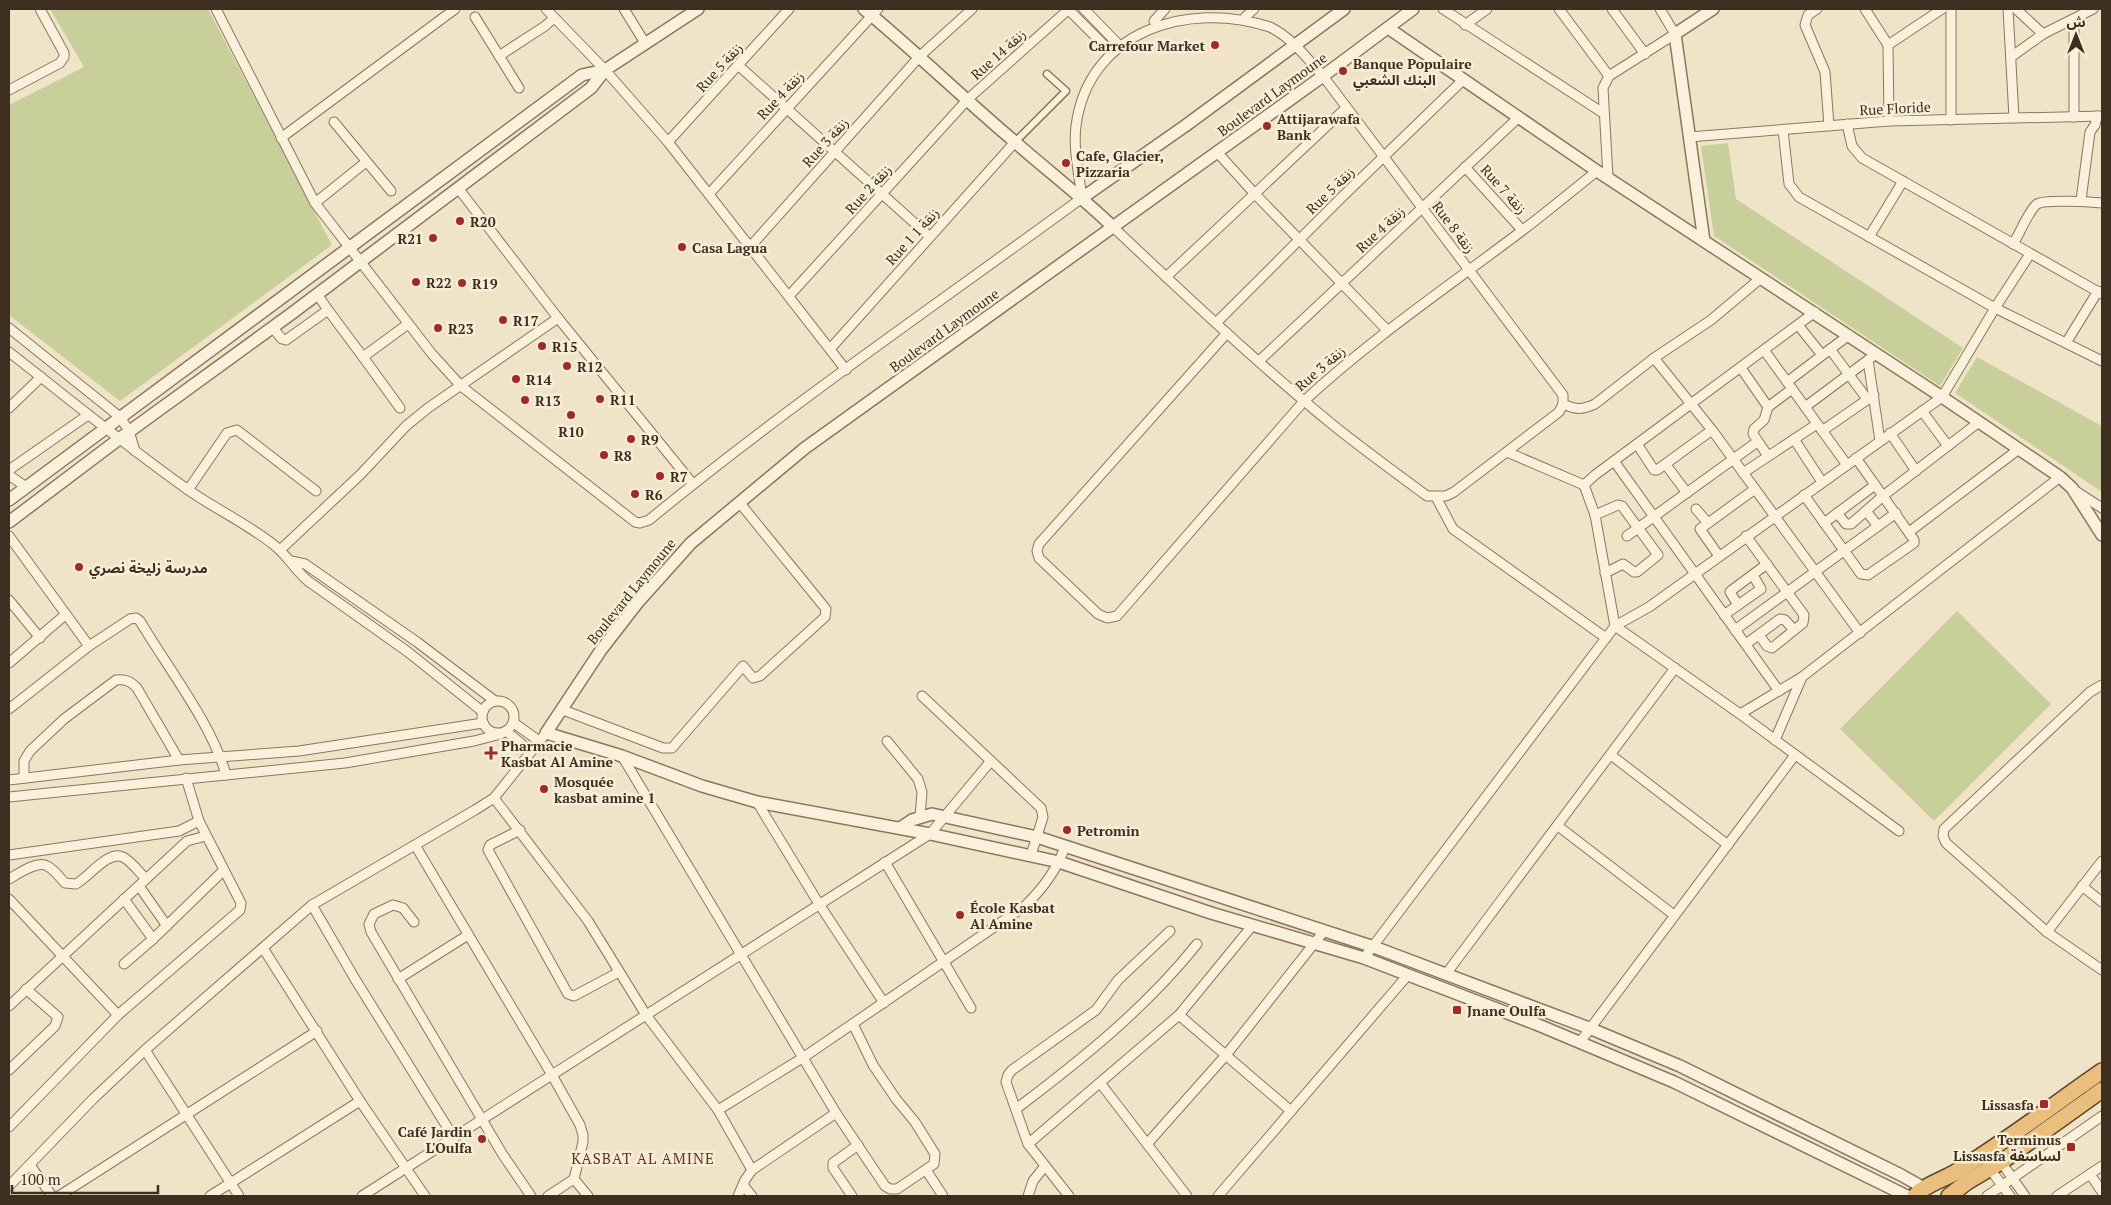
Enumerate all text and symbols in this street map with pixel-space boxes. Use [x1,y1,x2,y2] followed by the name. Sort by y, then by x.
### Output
[2051,10,2101,60] north arrow
[2066,12,2086,31] text: ش
[966,24,1030,84] street label: Rue 14 زنقة
[1089,36,1205,55] place label: Carrefour Market
[692,38,746,96] street label: Rue 5 زنقة
[1209,39,1221,51] marker: Carrefour Market
[1213,48,1331,140] street label: Boulevard Laymoune
[1353,54,1472,91] place label: Banque Populaire البنك الشعبي
[1337,65,1349,77] marker: Banque Populaire البنك الشعبي
[752,66,808,124] street label: Rue 4 زنقة
[1859,97,1931,119] street label: Rue Floride
[1277,109,1360,144] place label: Attijarawafa Bank
[798,113,852,171] street label: Rue 3 زنقة
[1261,120,1273,132] marker: Attijarawafa Bank
[1076,146,1164,181] place label: Cafe, Glacier, Pizzaria
[1060,157,1072,169] marker: Cafe, Glacier, Pizzaria
[841,160,895,218] street label: Rue 2 زنقة
[1477,160,1531,218] street label: Rue 7 زنقة
[1302,162,1358,218] street label: Rue 5 زنقة
[1428,197,1480,257] street label: Rue 8 زنقة
[1351,201,1409,257] street label: Rue 4 زنقة
[881,203,943,269] street label: Rue 1 زنقة 1
[470,212,496,231] place label: R20
[454,215,466,227] marker: R20
[397,229,423,248] place label: R21
[427,232,439,244] marker: R21
[692,238,767,257] place label: Casa Lagua
[676,241,688,253] marker: Casa Lagua
[426,273,452,292] place label: R22
[472,274,498,293] place label: R19
[410,276,422,288] marker: R22
[456,277,468,289] marker: R19
[885,284,1003,376] street label: Boulevard Laymoune
[513,311,539,330] place label: R17
[497,314,509,326] marker: R17
[448,319,474,338] place label: R23
[432,322,444,334] marker: R23
[552,337,578,356] place label: R15
[536,340,548,352] marker: R15
[1291,341,1349,395] street label: Rue 3 زنقة
[577,357,603,376] place label: R12
[561,360,573,372] marker: R12
[526,370,552,389] place label: R14
[510,373,522,385] marker: R14
[610,390,636,409] place label: R11
[535,391,561,410] place label: R13
[594,393,606,405] marker: R11
[519,394,531,406] marker: R13
[565,409,577,421] marker: R10
[558,422,584,441] place label: R10
[641,430,659,449] place label: R9
[625,433,637,445] marker: R9
[614,446,632,465] place label: R8
[598,449,610,461] marker: R8
[670,467,688,486] place label: R7
[654,470,666,482] marker: R7
[645,485,663,504] place label: R6
[629,488,641,500] marker: R6
[582,534,680,648] street label: Boulevard Laymoune
[89,558,208,579] place label: مدرسة زليخة نصري
[73,561,85,573] marker: مدرسة زليخة نصري
[501,736,614,771] place label: Pharmacie Kasbat Al Amine
[485,747,497,759] marker: Pharmacie Kasbat Al Amine
[554,772,655,807] place label: Mosquée kasbat amine 1
[538,783,550,795] marker: Mosquée kasbat amine 1
[1077,821,1140,840] place label: Petromin
[1061,824,1073,836] marker: Petromin
[970,898,1055,933] place label: École Kasbat Al Amine
[954,909,966,921] marker: École Kasbat Al Amine
[1467,1001,1546,1020] place label: Jnane Oulfa
[1451,1004,1463,1016] marker: Jnane Oulfa
[1981,1095,2034,1114] place label: Lissasfa
[2038,1098,2050,1110] marker: Lissasfa
[398,1122,472,1157] place label: Café Jardin L'Oulfa
[1953,1130,2061,1165] place label: Terminus Lissasfa لساسفة
[476,1133,488,1145] marker: Café Jardin L'Oulfa
[2065,1141,2077,1153] marker: Terminus Lissasfa لساسفة
[571,1148,715,1168] district label: KASBAT AL AMINE
[12,1162,159,1194] scale bar
[20,1169,61,1189] text: 100 m

